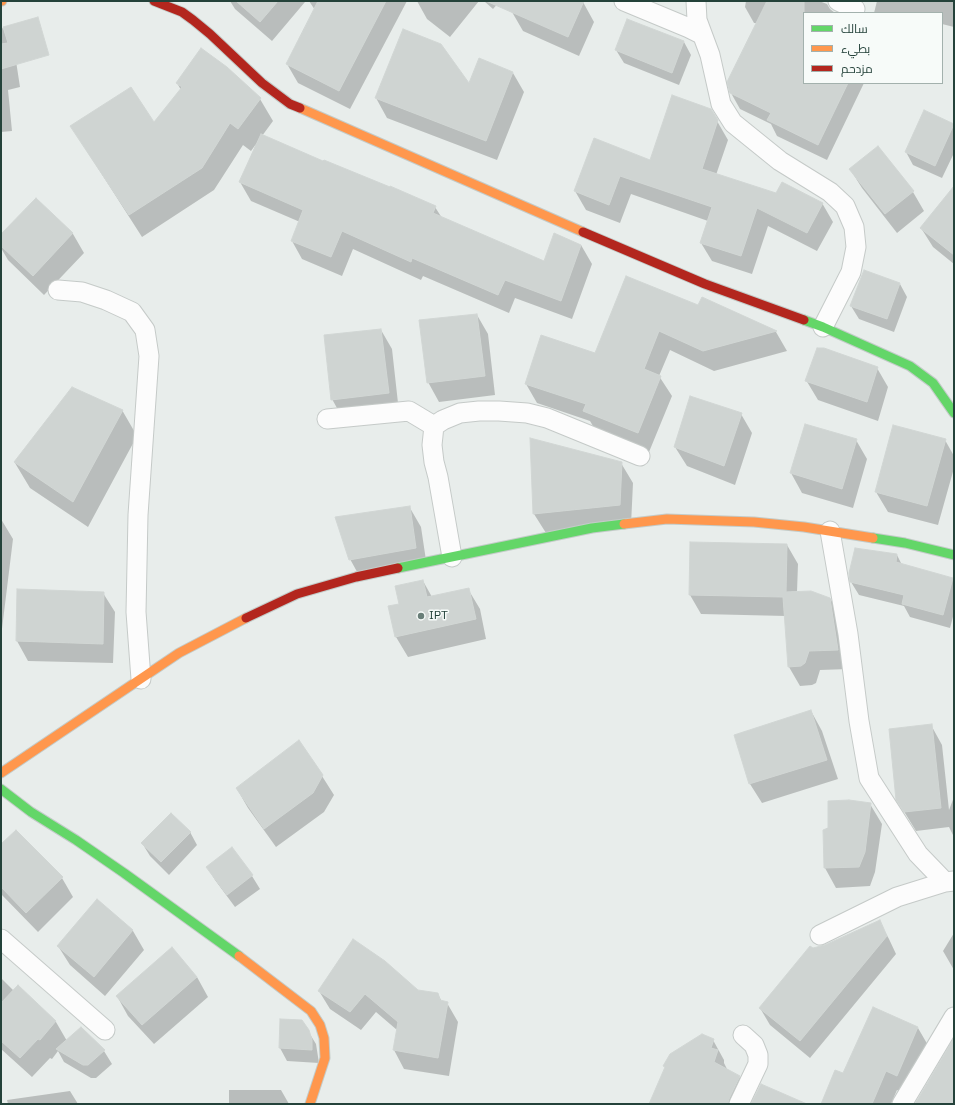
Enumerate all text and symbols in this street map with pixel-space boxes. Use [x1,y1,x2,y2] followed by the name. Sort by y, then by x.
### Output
[803,12,943,84] legend
[841,21,868,36] text: سالك
[841,41,870,56] text: بطيء
[841,61,873,76] text: مزدحم
[429,609,448,623] place label: IPT
[416,611,426,621] marker: IPT

